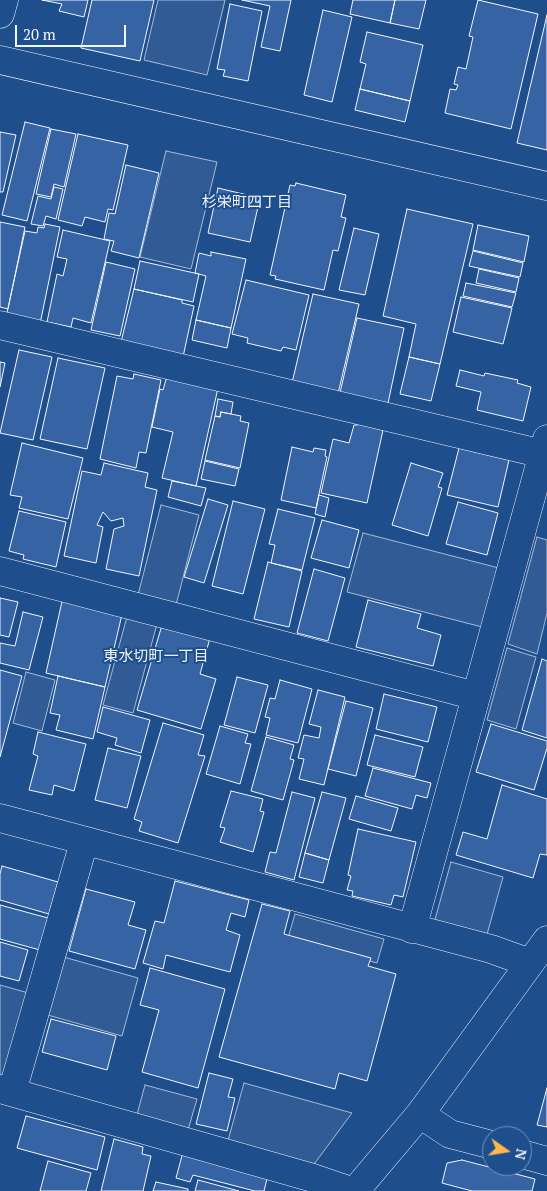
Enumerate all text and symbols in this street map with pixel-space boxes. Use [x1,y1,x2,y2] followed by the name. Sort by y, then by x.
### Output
[18,15,129,47] scale bar
[23,24,56,44] text: 20 m
[202,194,292,212] district label: 杉栄町四丁目
[104,648,208,666] district label: 東水切町一丁目
[482,1126,532,1176] north arrow
[511,1147,532,1162] text: N

